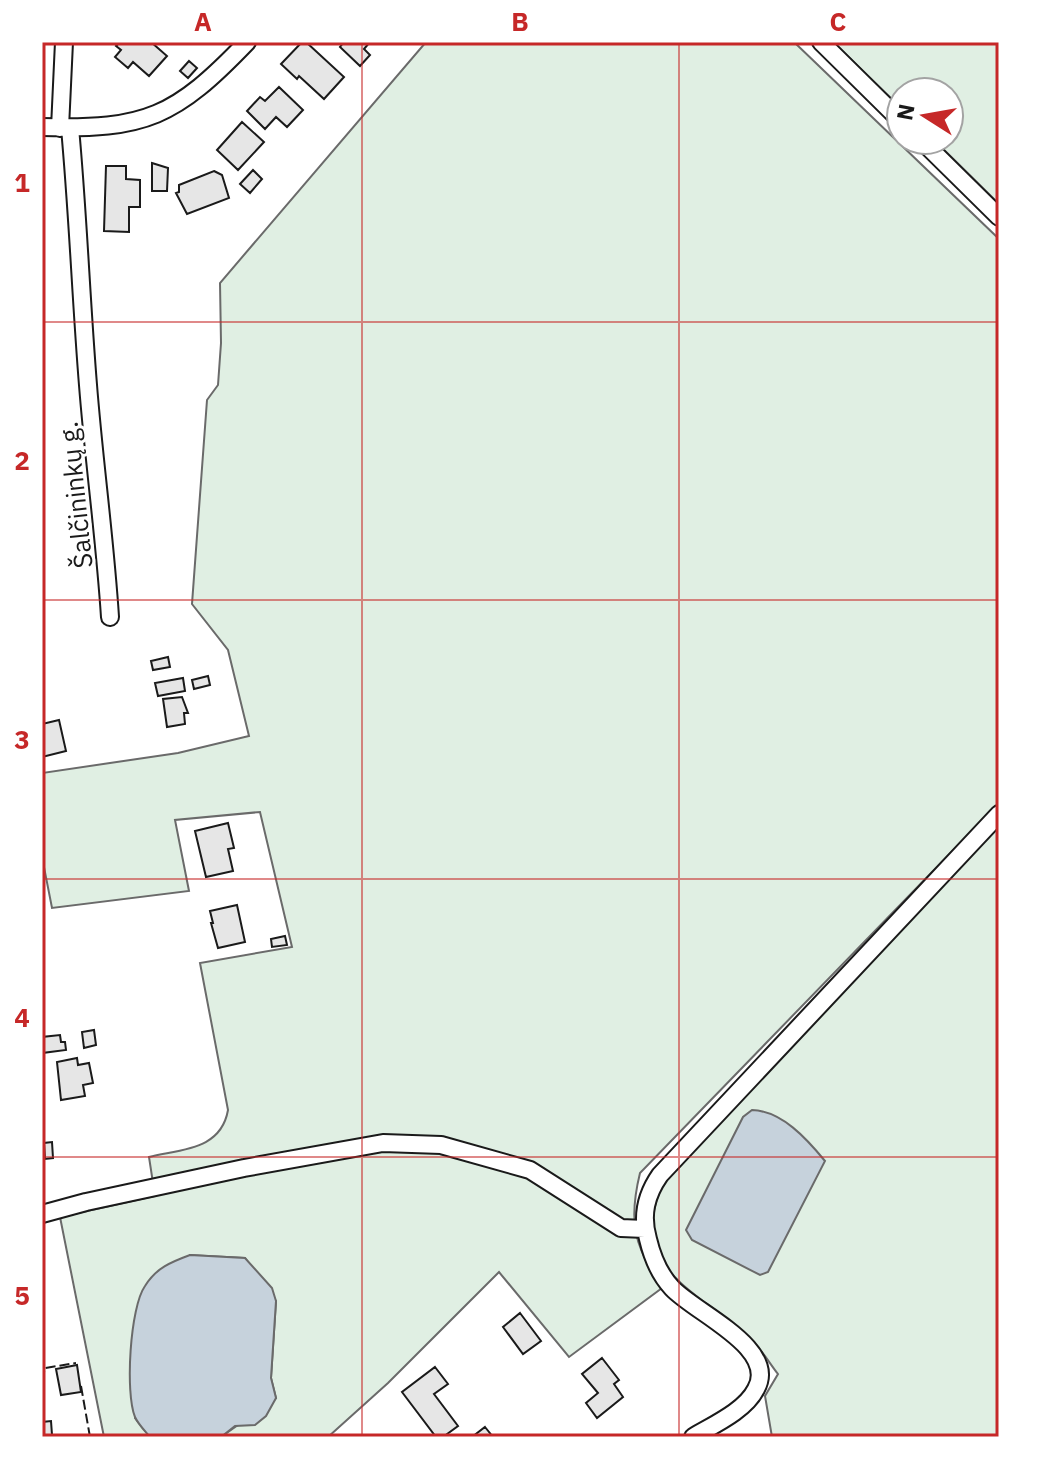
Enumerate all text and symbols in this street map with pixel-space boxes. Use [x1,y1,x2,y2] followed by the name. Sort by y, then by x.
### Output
[194,4,212,38] text: A
[511,4,529,38] text: B
[830,4,847,38] text: C
[885,76,965,156] north arrow
[889,101,921,123] text: N
[14,165,30,199] text: 1
[50,420,100,570] street label: Šalčininkų g.
[14,443,30,477] text: 2
[14,722,30,756] text: 3
[14,1000,30,1034] text: 4
[14,1278,30,1312] text: 5

